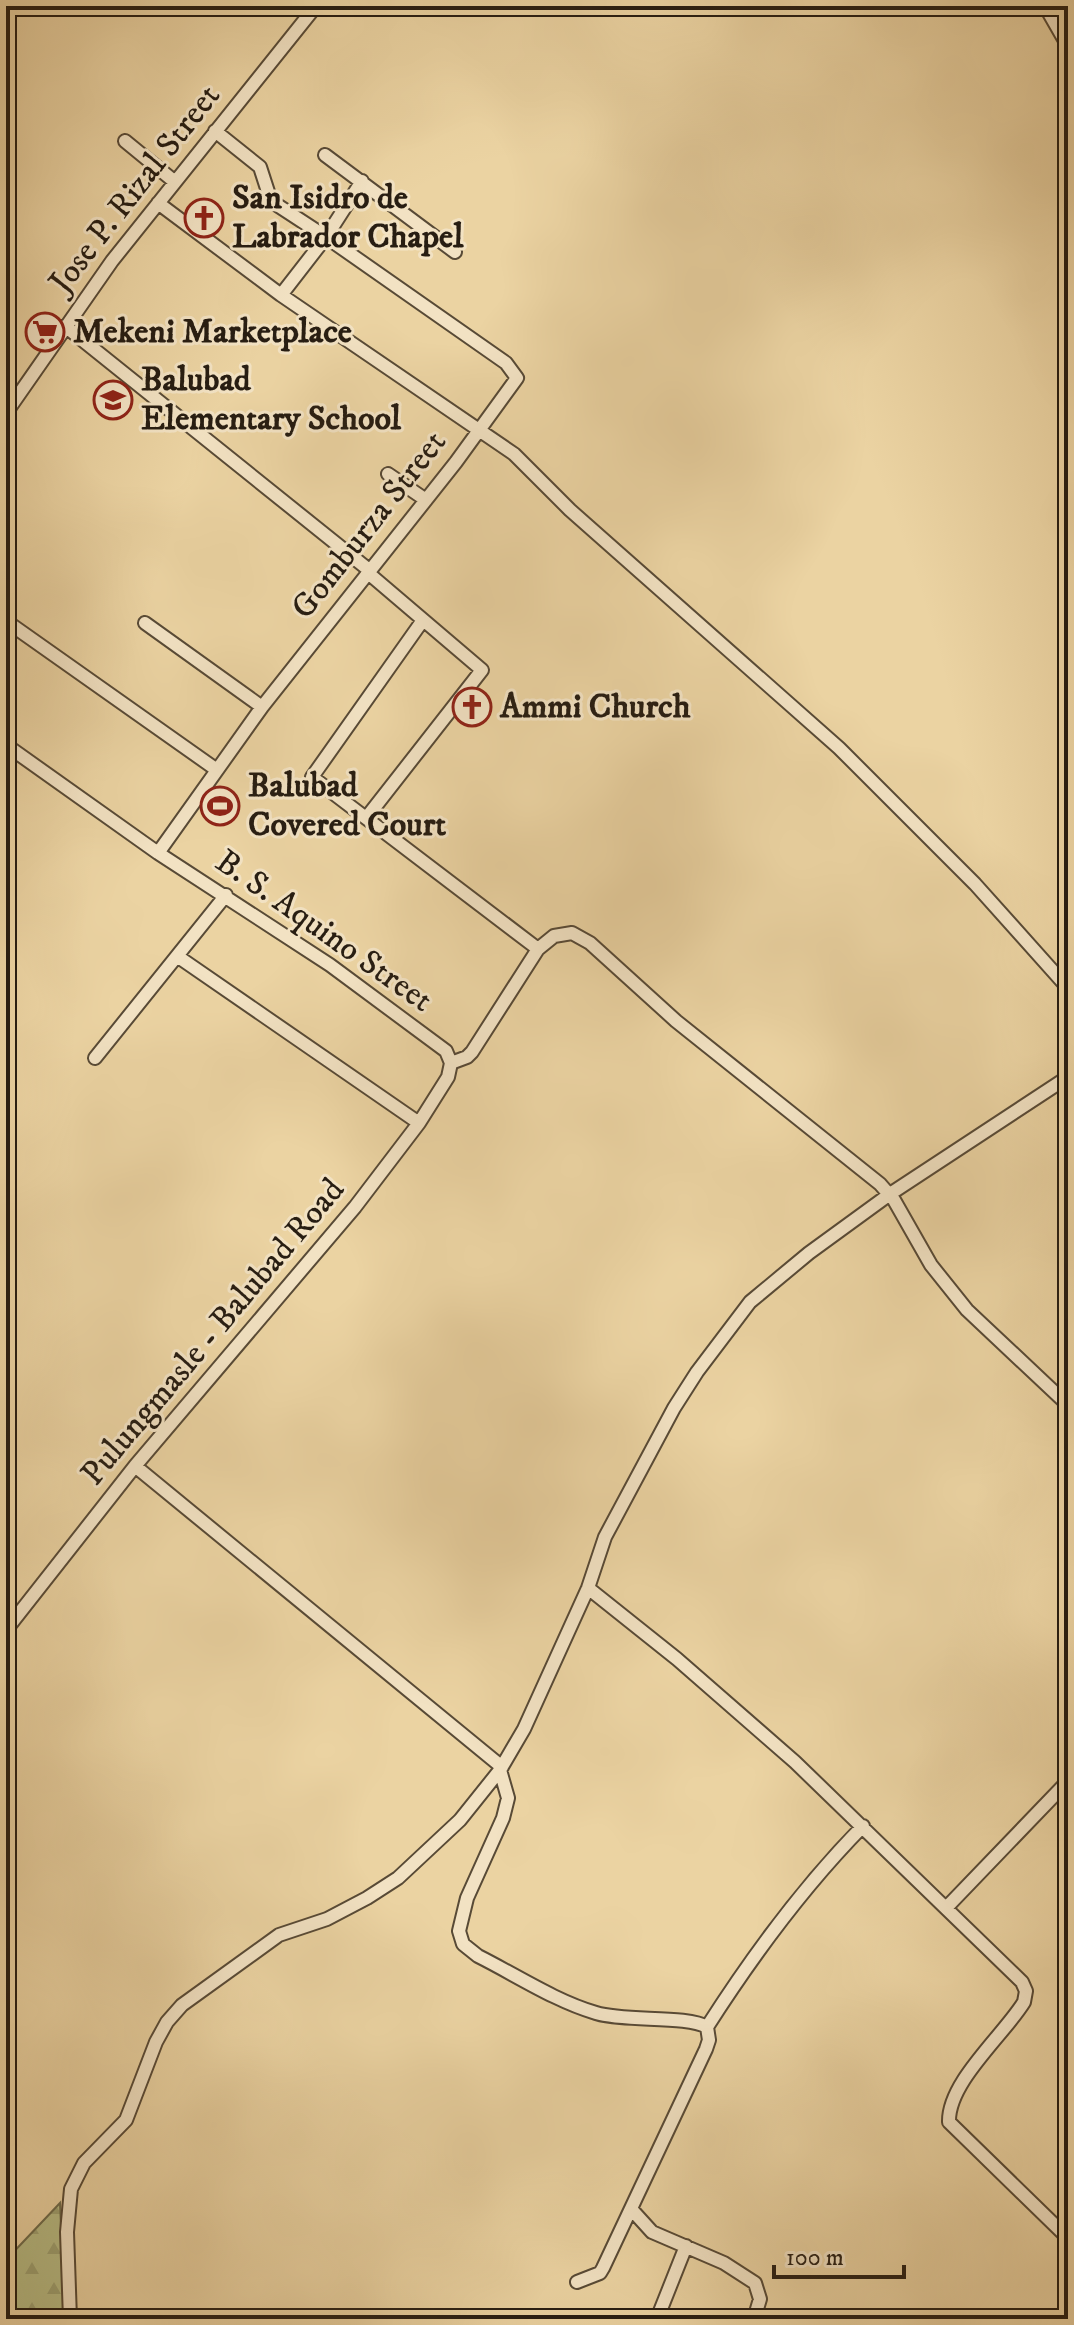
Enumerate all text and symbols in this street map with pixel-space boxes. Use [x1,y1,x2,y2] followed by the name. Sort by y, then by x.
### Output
[38,76,230,304] street label: Jose P. Rizal Street
[232,177,464,258] place label: San Isidro de Labrador Chapel
[183,197,225,239] church icon: San Isidro de Labrador Chapel
[24,311,66,353] supermarket icon: Mekeni Marketplace
[73,311,352,353] place label: Mekeni Marketplace
[141,359,402,440] place label: Balubad Elementary School
[92,379,134,421] school or university icon: Balubad Elementary School
[282,422,456,628] street label: Gomburza Street
[451,686,493,728] church icon: Ammi Church
[499,686,691,728] place label: Ammi Church
[248,765,446,846] place label: Balubad Covered Court
[199,785,241,827] sports icon: Balubad Covered Court
[207,841,441,1022] street label: B. S. Aquino Street
[72,1170,354,1494] street label: Pulungmasle - Balubad Road
[774,2229,904,2279] scale bar
[786,2243,844,2273] text: 100 m

